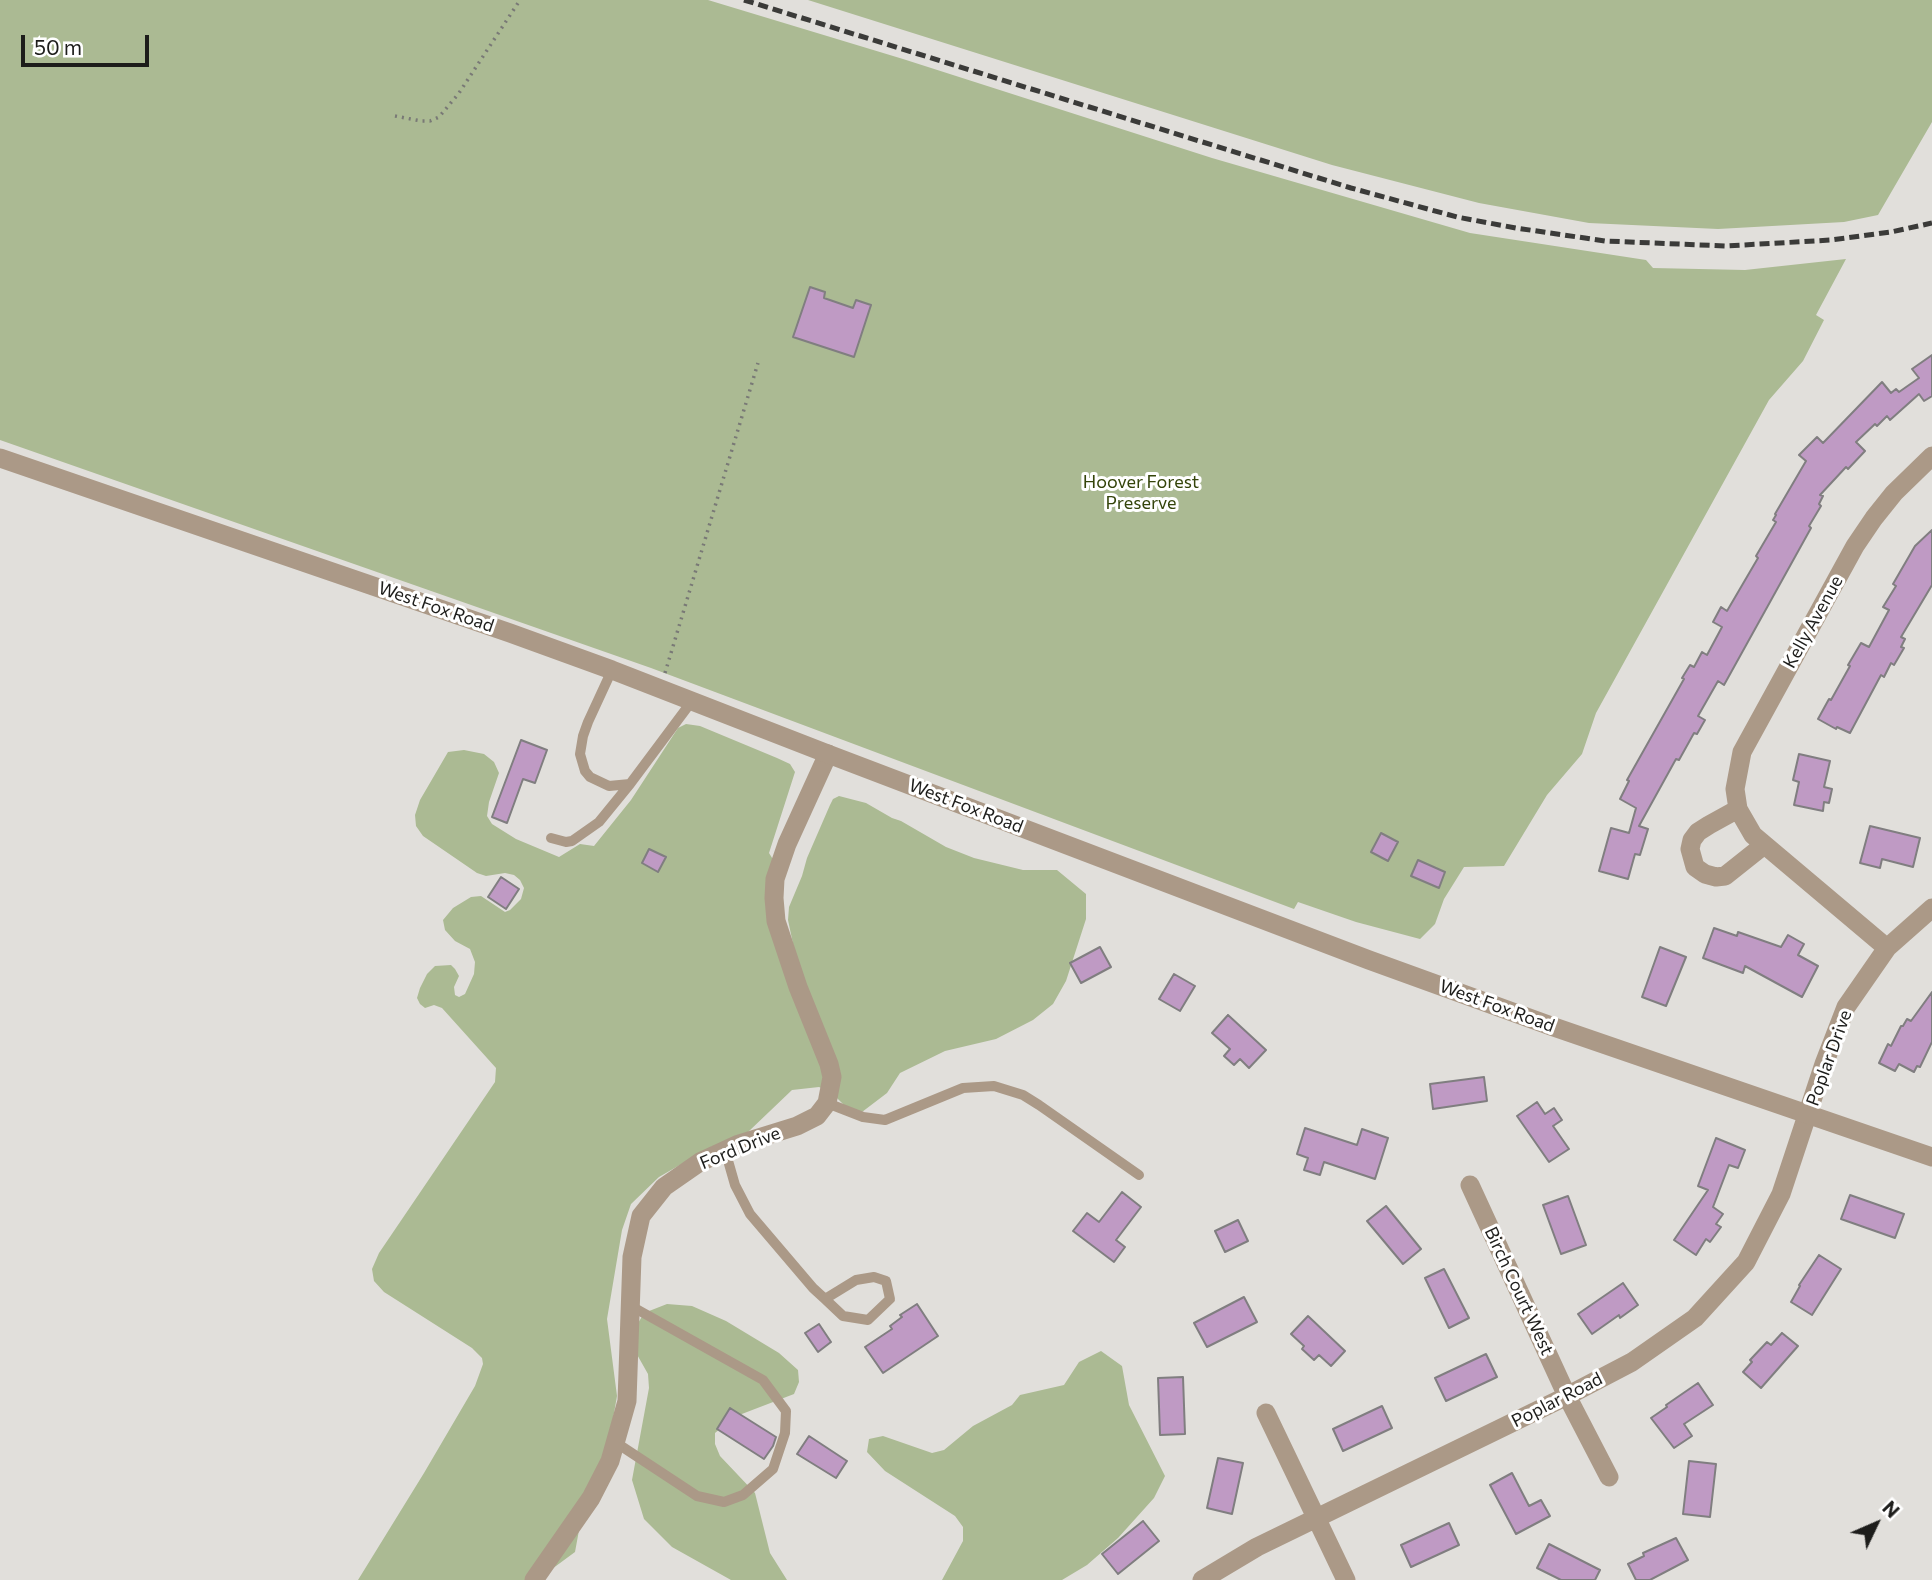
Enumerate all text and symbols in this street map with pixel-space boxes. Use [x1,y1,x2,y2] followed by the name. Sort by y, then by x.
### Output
[24,21,152,65] scale bar
[34,34,82,59] text: 50 m
[1083,471,1199,514] park label: Hoover Forest Preserve
[1779,572,1847,672] street label: Kelly Avenue
[375,577,497,637] street label: West Fox Road
[906,774,1026,838] street label: West Fox Road
[1437,975,1557,1037] street label: West Fox Road
[1802,1007,1856,1109] street label: Poplar Drive
[697,1122,783,1174] street label: Ford Drive
[1480,1223,1558,1359] street label: Birch Court West
[1508,1368,1606,1432] street label: Poplar Road
[1841,1489,1911,1559] north arrow
[1878,1496,1905,1522] text: N

